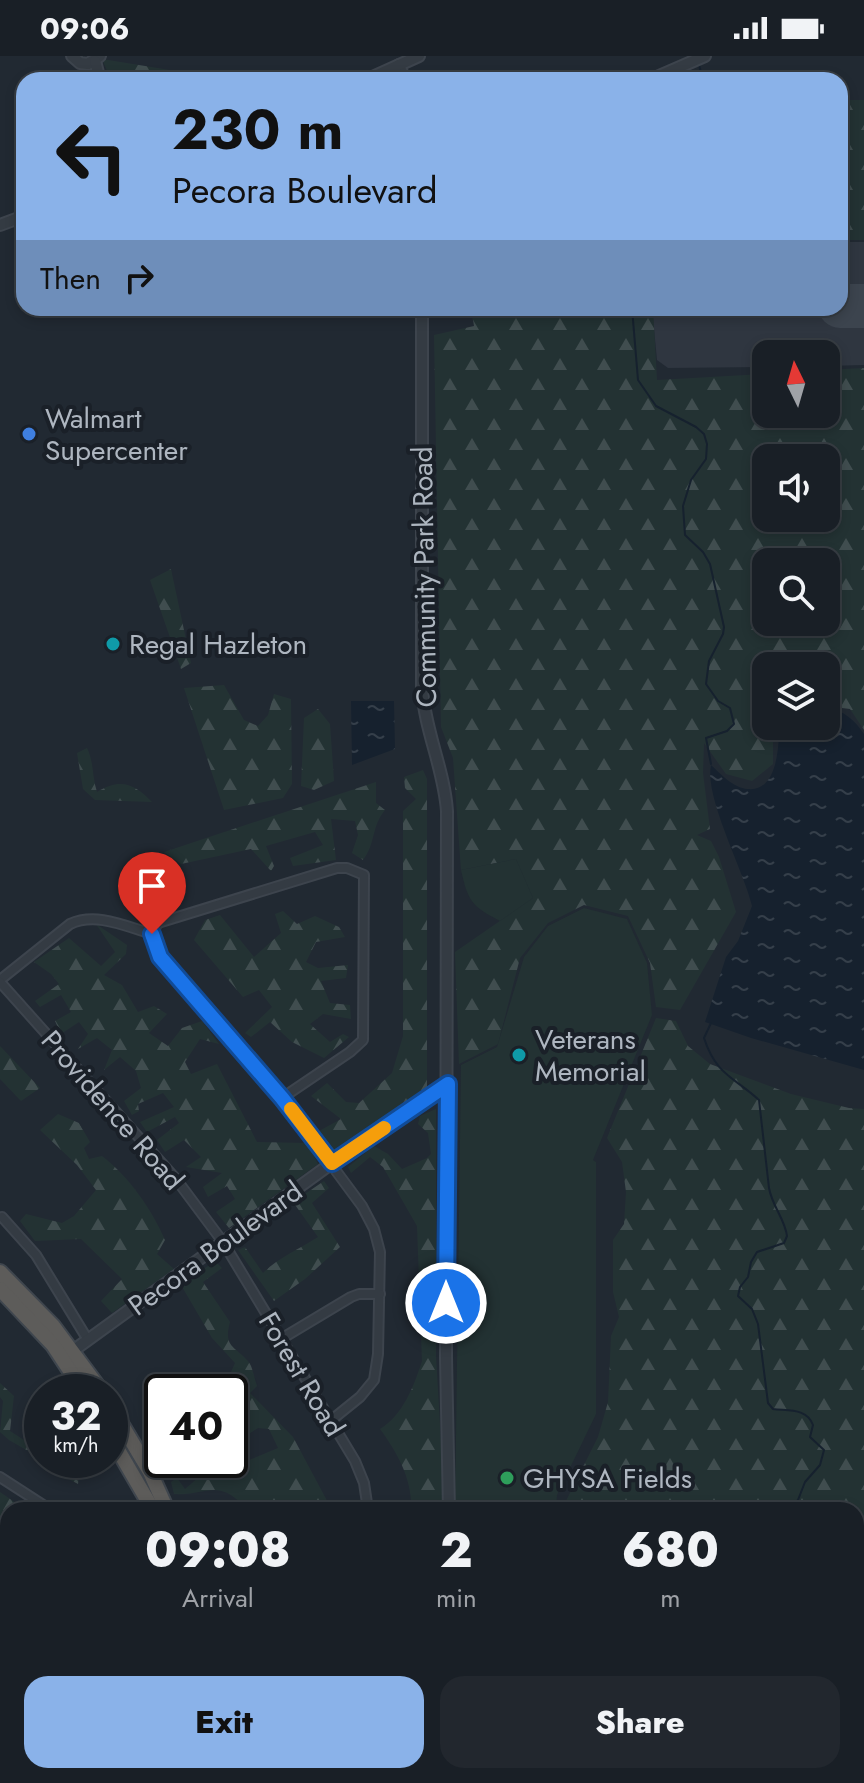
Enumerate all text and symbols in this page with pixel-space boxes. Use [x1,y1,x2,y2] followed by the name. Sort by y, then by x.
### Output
[40,7,130,50] text: 09:06
[172,89,343,170] text: 230 m
[40,104,144,208] icon: left
[172,164,437,216] text: Pecora Boulevard
[117,256,161,300] icon: right
[40,257,101,300] text: Then
[752,340,840,428] north arrow
[752,340,840,740] map controls
[45,398,188,471] place label: Walmart Supercenter
[20,425,38,443] marker: Walmart Supercenter
[752,444,840,532] button: sound
[402,446,447,708] street label: Community Park Road
[752,548,840,636] button: search
[129,624,307,665] place label: Regal Hazleton
[104,635,122,653] marker: Regal Hazleton
[752,652,840,740] button: layers
[118,852,186,934] pin
[130,864,174,908] icon: arrive
[535,1019,646,1092] place label: Veterans Memorial
[32,1021,194,1199] street label: Providence Road
[510,1046,528,1064] marker: Veterans Memorial
[120,1171,311,1326] street label: Pecora Boulevard
[404,1261,488,1345] position arrow
[248,1304,355,1444] street label: Forest Road
[144,1374,248,1478] speed limit sign: 40
[50,1387,102,1445] text: 32
[53,1431,99,1460] text: km/h
[523,1458,692,1499] place label: GHYSA Fields
[498,1469,516,1487] marker: GHYSA Fields
[145,1516,291,1585] text: 09:08
[440,1516,473,1585] text: 2
[622,1516,719,1585] text: 680
[182,1579,254,1617] text: Arrival
[436,1579,477,1617] text: min
[660,1579,680,1617] text: m
[24,1676,424,1768] button: Exit
[440,1676,840,1768] button: Share

